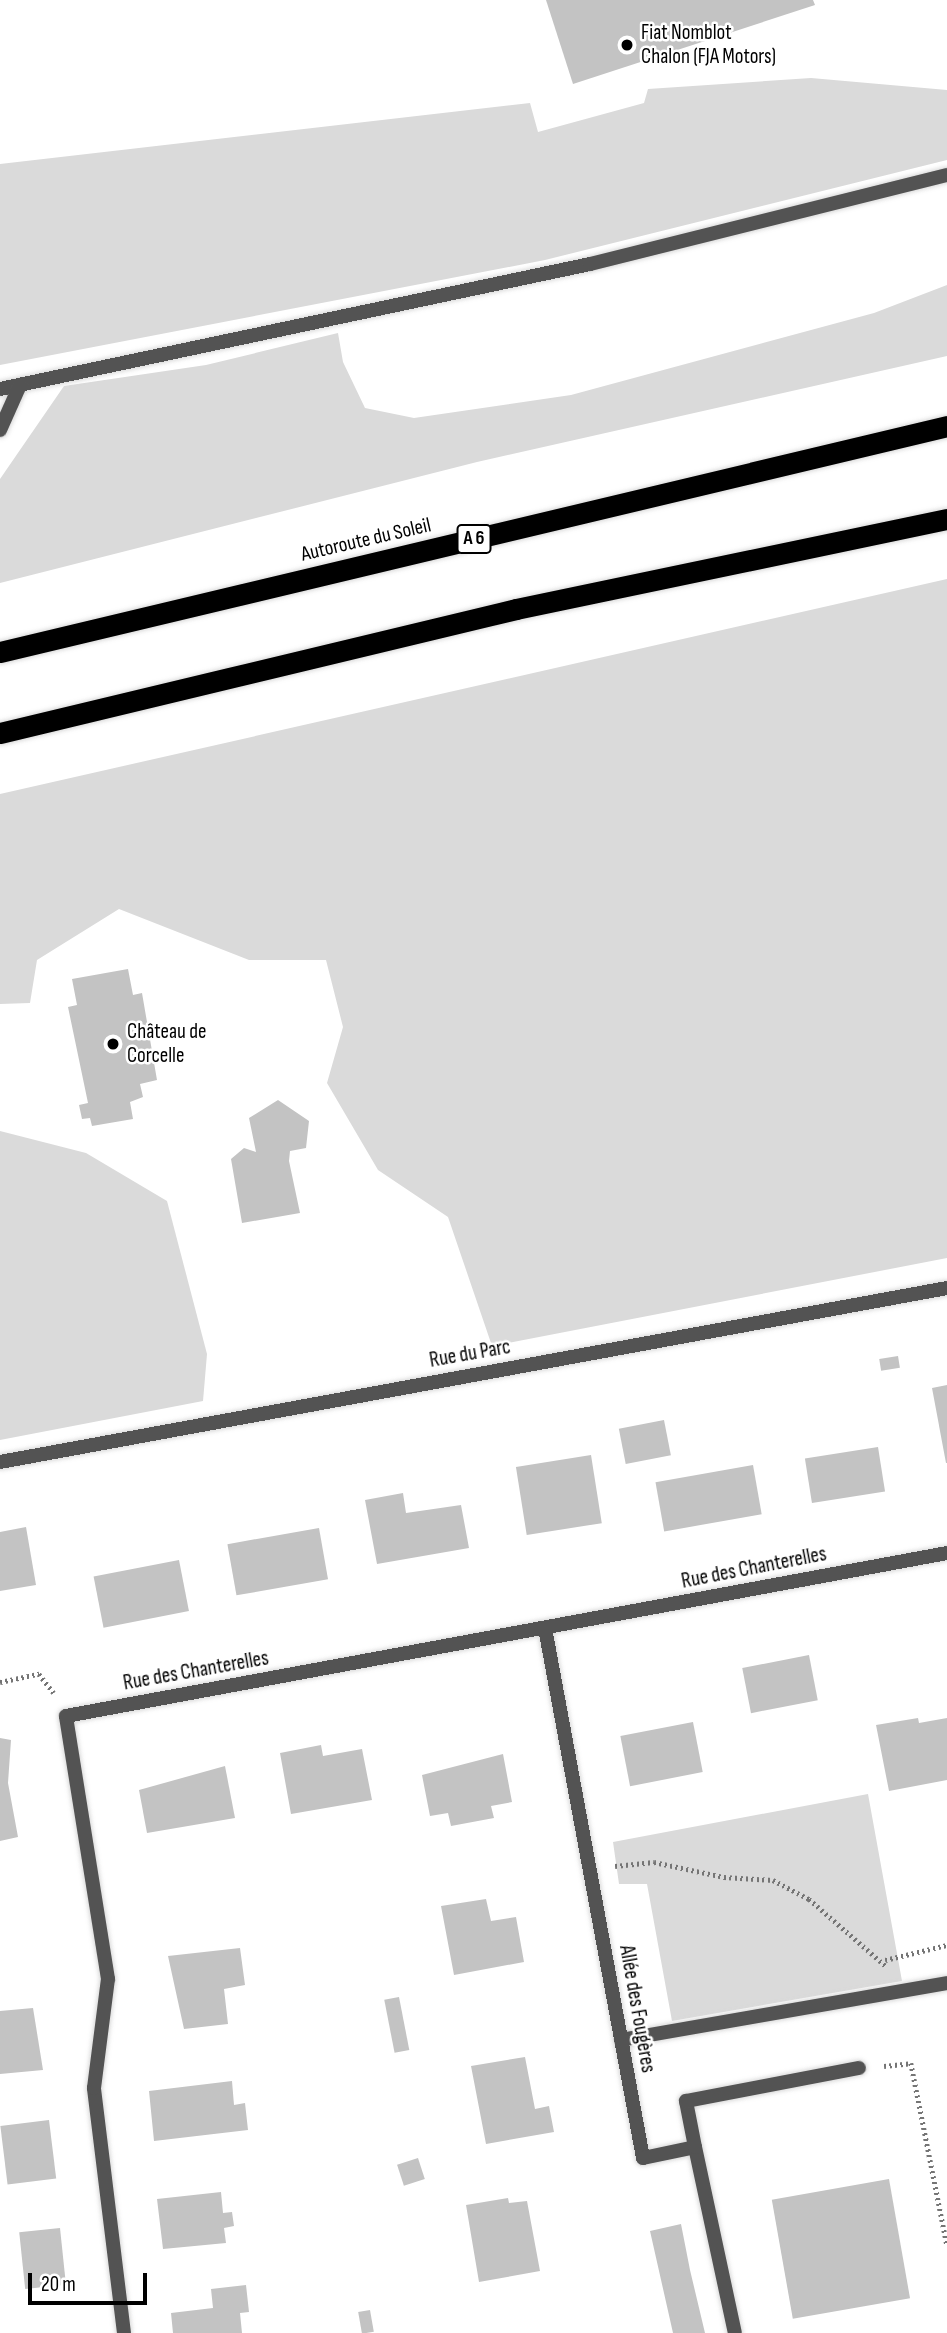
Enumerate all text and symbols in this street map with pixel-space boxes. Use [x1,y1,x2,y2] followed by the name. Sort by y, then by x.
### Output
[641,20,776,70] place label: Fiat Nomblot Chalon (FJA Motors)
[619,37,635,53] marker: Fiat Nomblot Chalon (FJA Motors)
[299,513,433,567] street label: Autoroute du Soleil
[456,524,491,554] road number: A 6
[127,1019,206,1069] place label: Château de Corcelle
[105,1036,121,1052] marker: Château de Corcelle
[427,1334,513,1374] street label: Rue du Parc
[679,1542,829,1594] street label: Rue des Chanterelles
[121,1646,271,1696] street label: Rue des Chanterelles
[613,1943,661,2075] street label: Allée des Fougères
[32,2260,150,2304] scale bar
[41,2272,76,2297] text: 20 m

